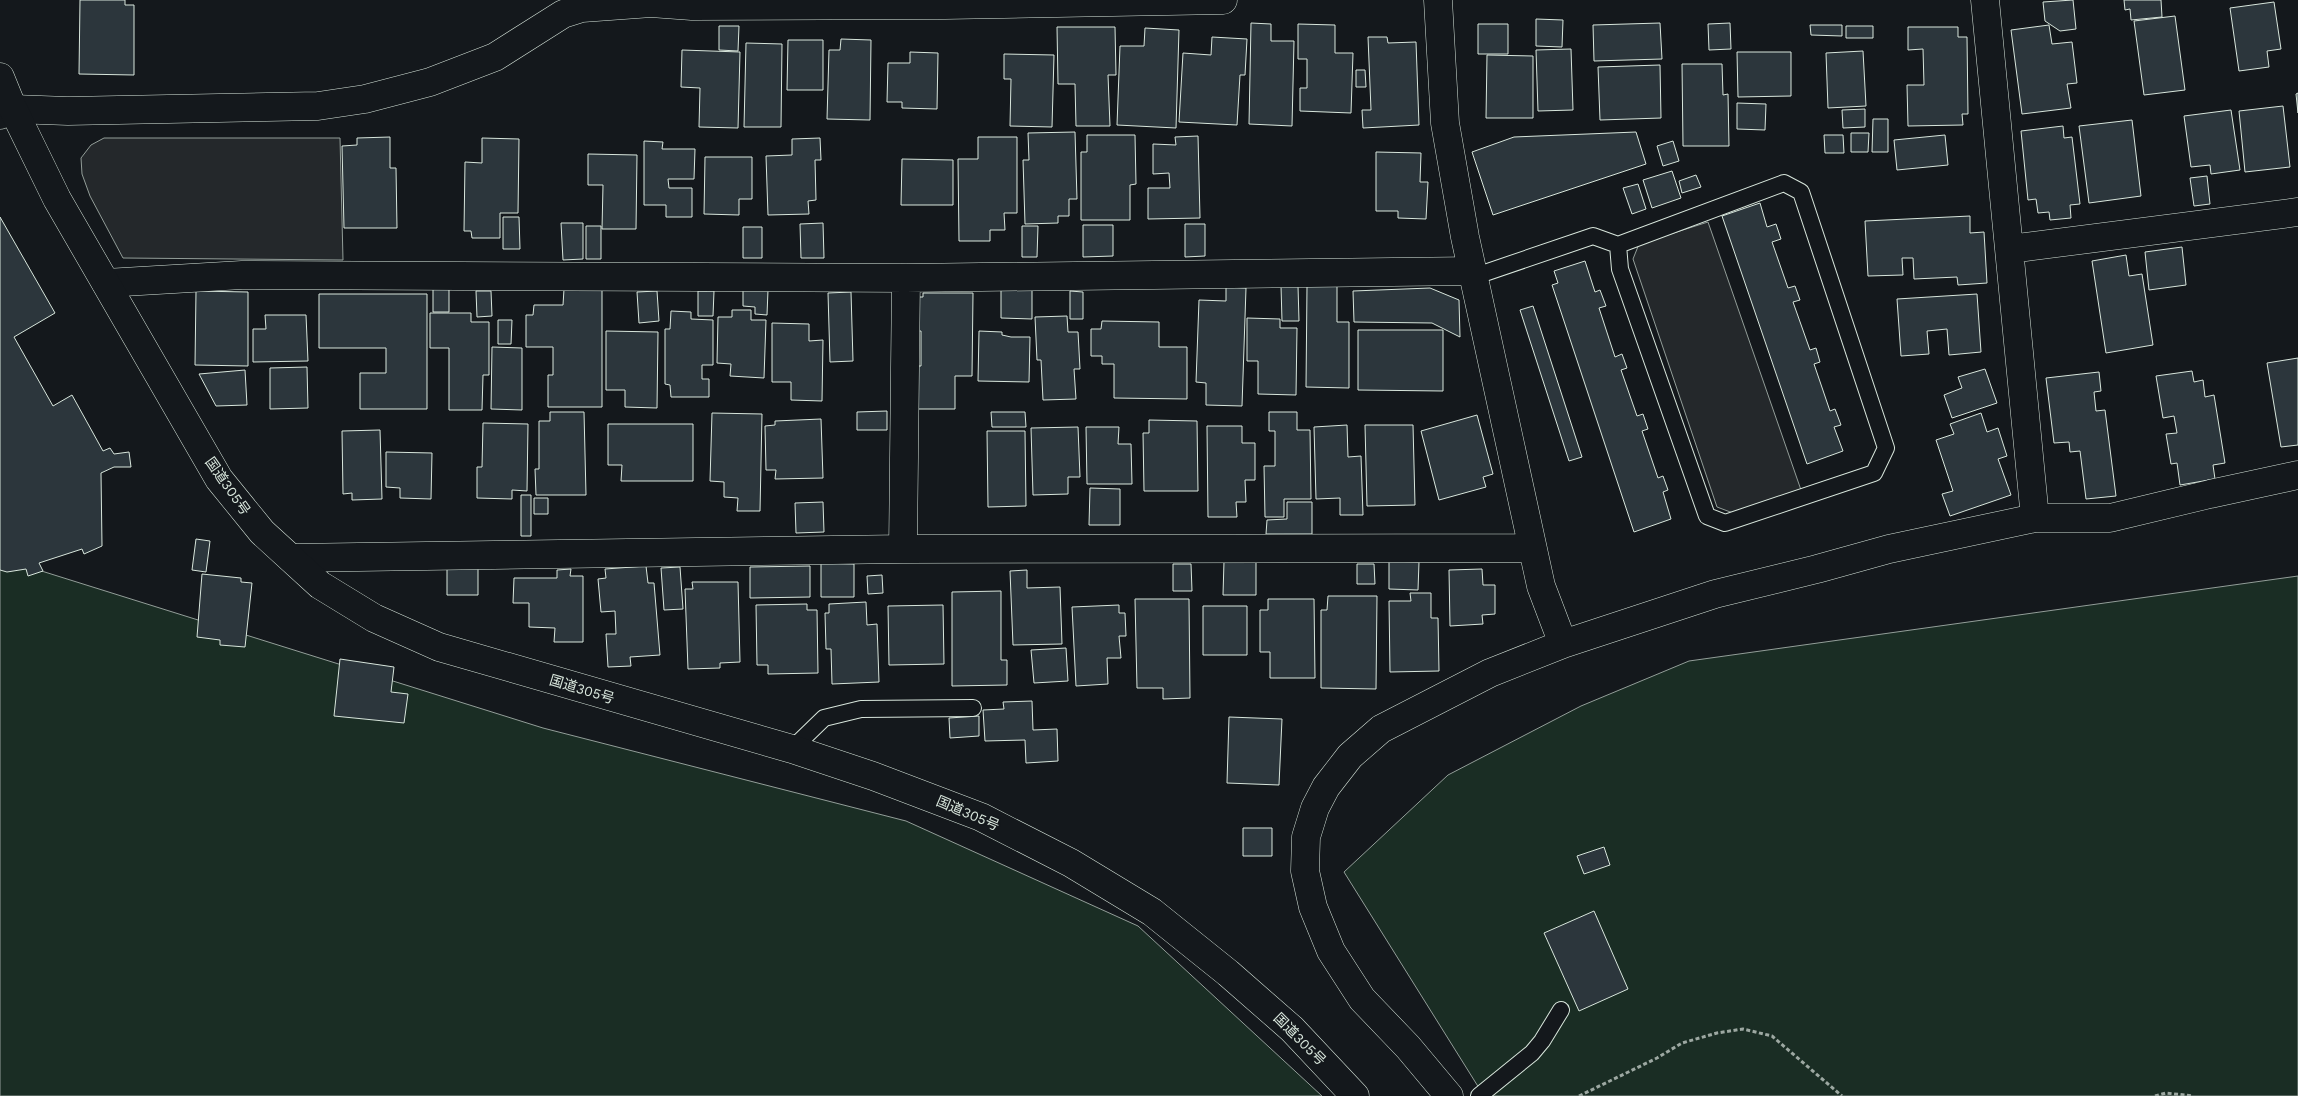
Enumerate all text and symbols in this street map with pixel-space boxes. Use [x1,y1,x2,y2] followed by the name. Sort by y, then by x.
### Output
[202,454,254,518] street label: 国道305号
[548,672,616,706] street label: 国道305号
[934,793,1002,833] street label: 国道305号
[1271,1010,1329,1068] street label: 国道305号

